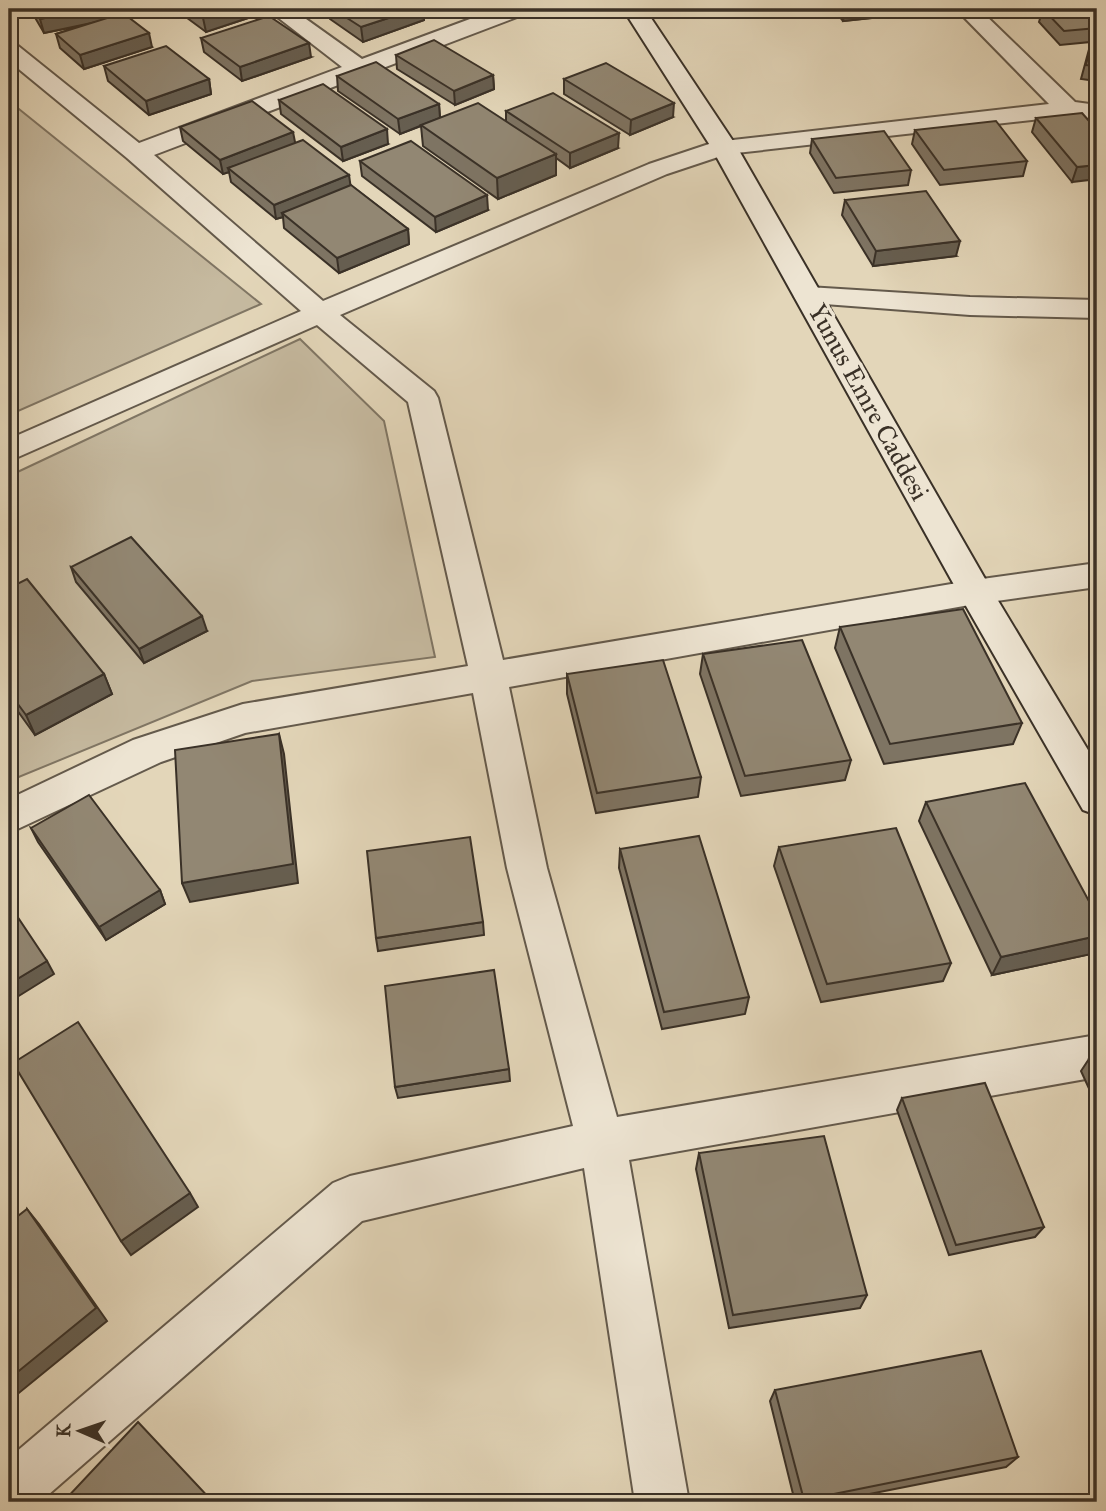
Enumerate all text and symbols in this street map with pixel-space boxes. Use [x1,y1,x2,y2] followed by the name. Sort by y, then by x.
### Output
[802,298,936,506] street label: Yunus Emre Caddesi
[46,1396,116,1466] north arrow
[52,1422,75,1438] text: K

